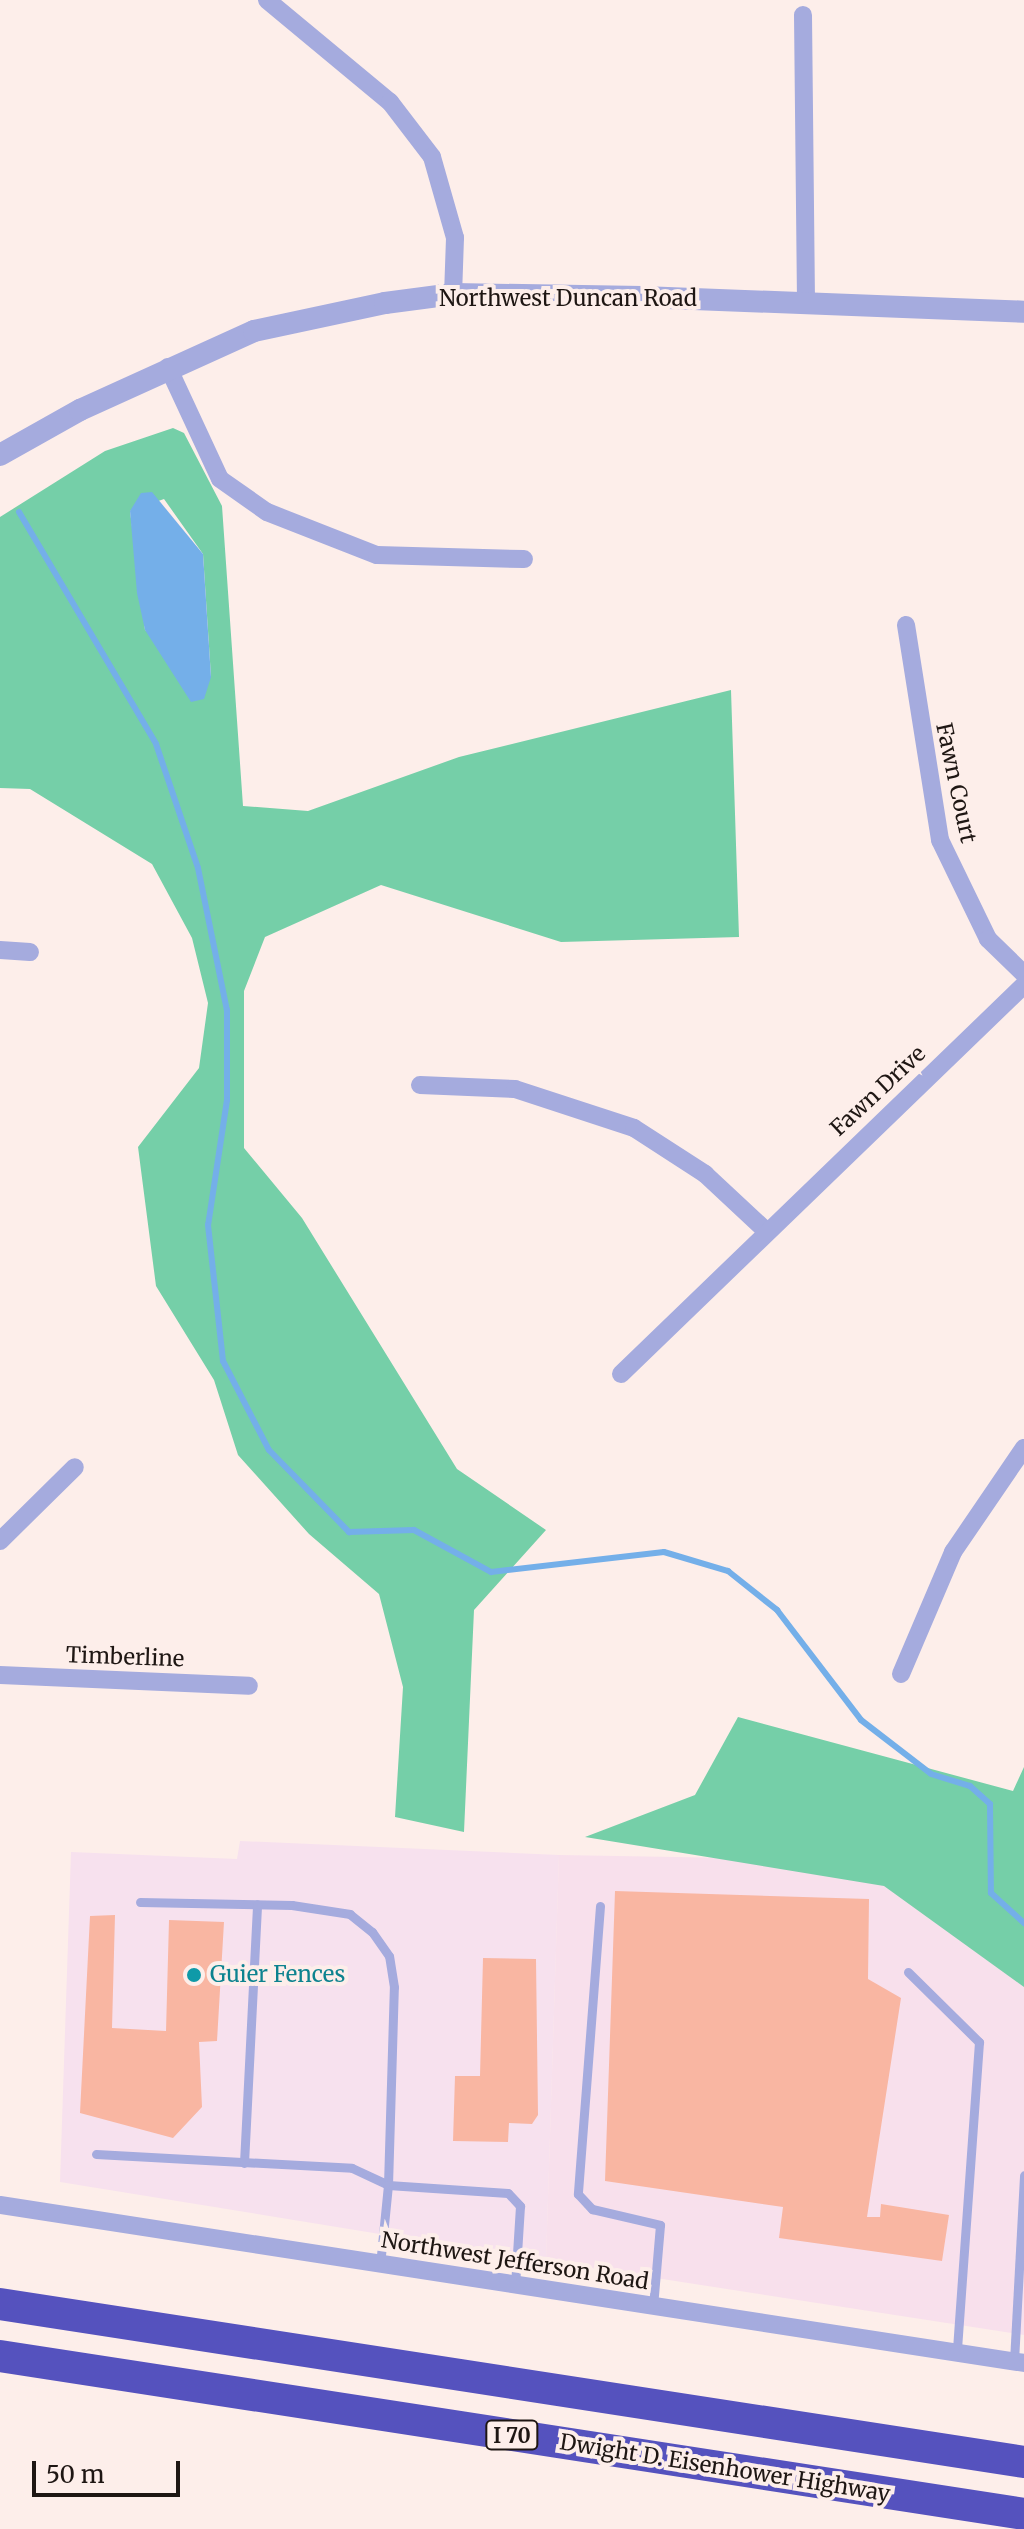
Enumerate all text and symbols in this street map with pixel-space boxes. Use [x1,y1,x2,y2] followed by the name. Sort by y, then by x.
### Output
[439,286,697,312] street label: Northwest Duncan Road
[930,721,982,845] street label: Fawn Court
[825,1040,931,1142] street label: Fawn Drive
[65,1642,185,1672] street label: Timberline
[210,1962,345,1988] place label: Guier Fences
[185,1966,203,1984] marker: Guier Fences
[379,2227,651,2295] street label: Northwest Jefferson Road
[484,2419,540,2451] road number: I 70
[558,2429,892,2507] street label: Dwight D. Eisenhower Highway
[36,2445,184,2495] scale bar
[46,2459,105,2490] text: 50 m

